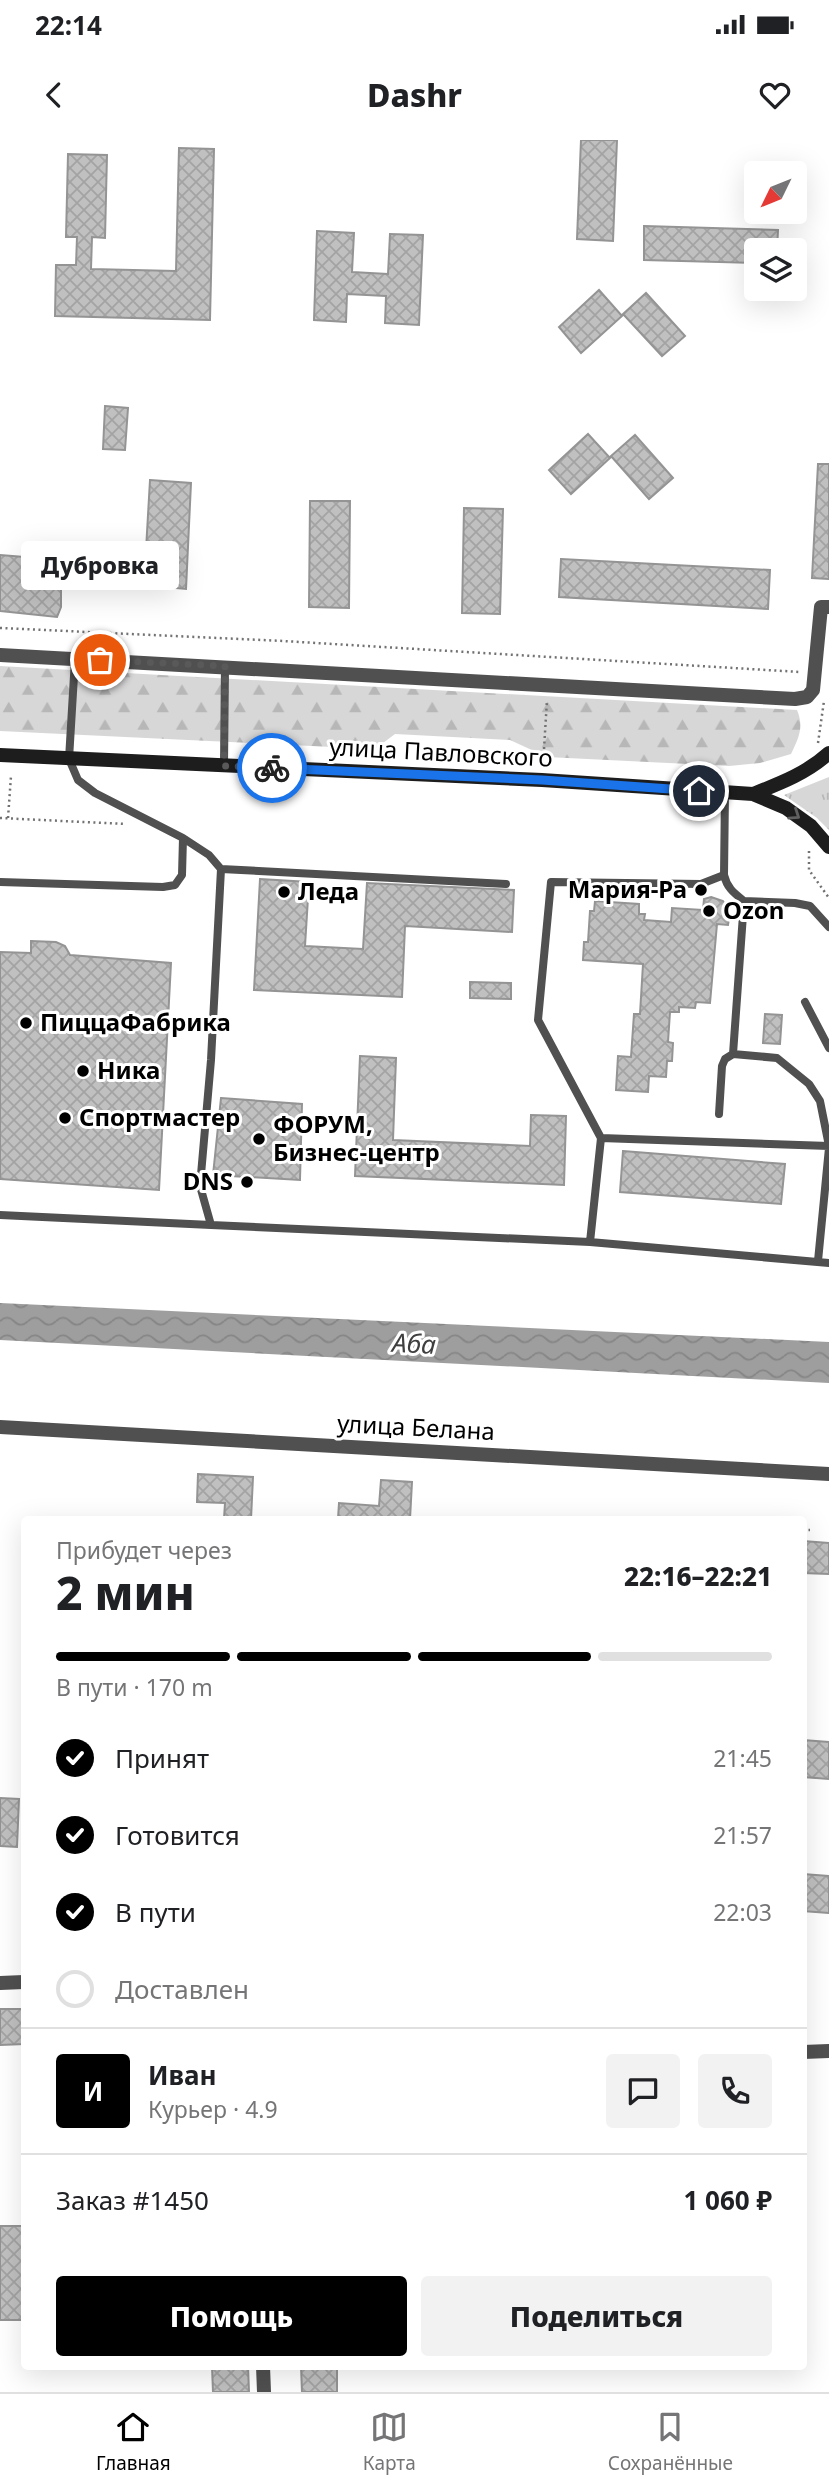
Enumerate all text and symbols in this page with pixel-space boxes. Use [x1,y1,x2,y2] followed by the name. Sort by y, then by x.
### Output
[35,7,102,43] text: 22:14
[367,73,462,116] text: Dashr
[35,76,73,114] icon: back
[756,76,794,114] icon: heart
[744,161,807,224] north arrow
[744,161,807,301] map controls
[744,238,807,301] button: layers
[21,541,179,590] callout: Дубровка
[41,549,159,581] text: Дубровка
[70,630,130,690] pin
[81,641,119,679] icon: bag
[329,729,554,774] street label: улица Павловского
[237,733,307,803] courier
[253,749,291,787] icon: bike
[669,761,729,821] pin
[680,772,718,810] icon: home
[787,807,800,819] one-way arrow
[568,872,687,905] place label: Мария-Ра
[298,874,359,907] place label: Леда
[693,882,709,898] marker: Мария-Ра
[276,884,292,900] marker: Леда
[723,893,784,926] place label: Ozon
[701,903,717,919] marker: Ozon
[40,1005,231,1038] place label: ПиццаФабрика
[18,1015,34,1031] marker: ПиццаФабрика
[97,1053,160,1086] place label: Ника
[75,1063,91,1079] marker: Ника
[79,1100,240,1133] place label: Спортмастер
[273,1107,440,1168] place label: ФОРУМ, Бизнес-центр
[57,1110,73,1126] marker: Спортмастер
[251,1131,267,1147] marker: ФОРУМ, Бизнес-центр
[183,1164,233,1197] place label: DNS
[239,1174,255,1190] marker: DNS
[389,1324,437,1362] water label: Аба
[336,1406,496,1447] street label: улица Белана
[56,1534,232,1566] text: Прибудет через
[624,1558,772,1594] text: 22:16–22:21
[56,1561,195,1623] text: 2 мин
[56,1671,213,1703] text: В пути · 170 m
[56,1739,94,1777] icon: check
[115,1740,209,1776] text: Принят
[713,1742,772,1774] text: 21:45
[56,1816,94,1854] icon: check
[115,1817,240,1853] text: Готовится
[713,1819,772,1851] text: 21:57
[56,1893,94,1931] icon: check
[115,1894,196,1930] text: В пути
[713,1896,772,1928] text: 22:03
[115,1971,249,2007] text: Доставлен
[606,2054,680,2128] button: chat
[698,2054,772,2128] button: phone
[148,2057,217,2093] text: Иван
[83,2073,103,2109] text: И
[148,2093,278,2125] text: Курьер · 4.9
[56,2182,209,2218] text: Заказ #1450
[683,2182,772,2218] text: 1 060 ₽
[56,2276,407,2356] button: Помощь
[421,2276,772,2356] button: Поделиться
[96,2408,171,2476] tab: Главная
[363,2408,416,2476] tab: Карта
[608,2408,733,2476] tab: Сохранённые

